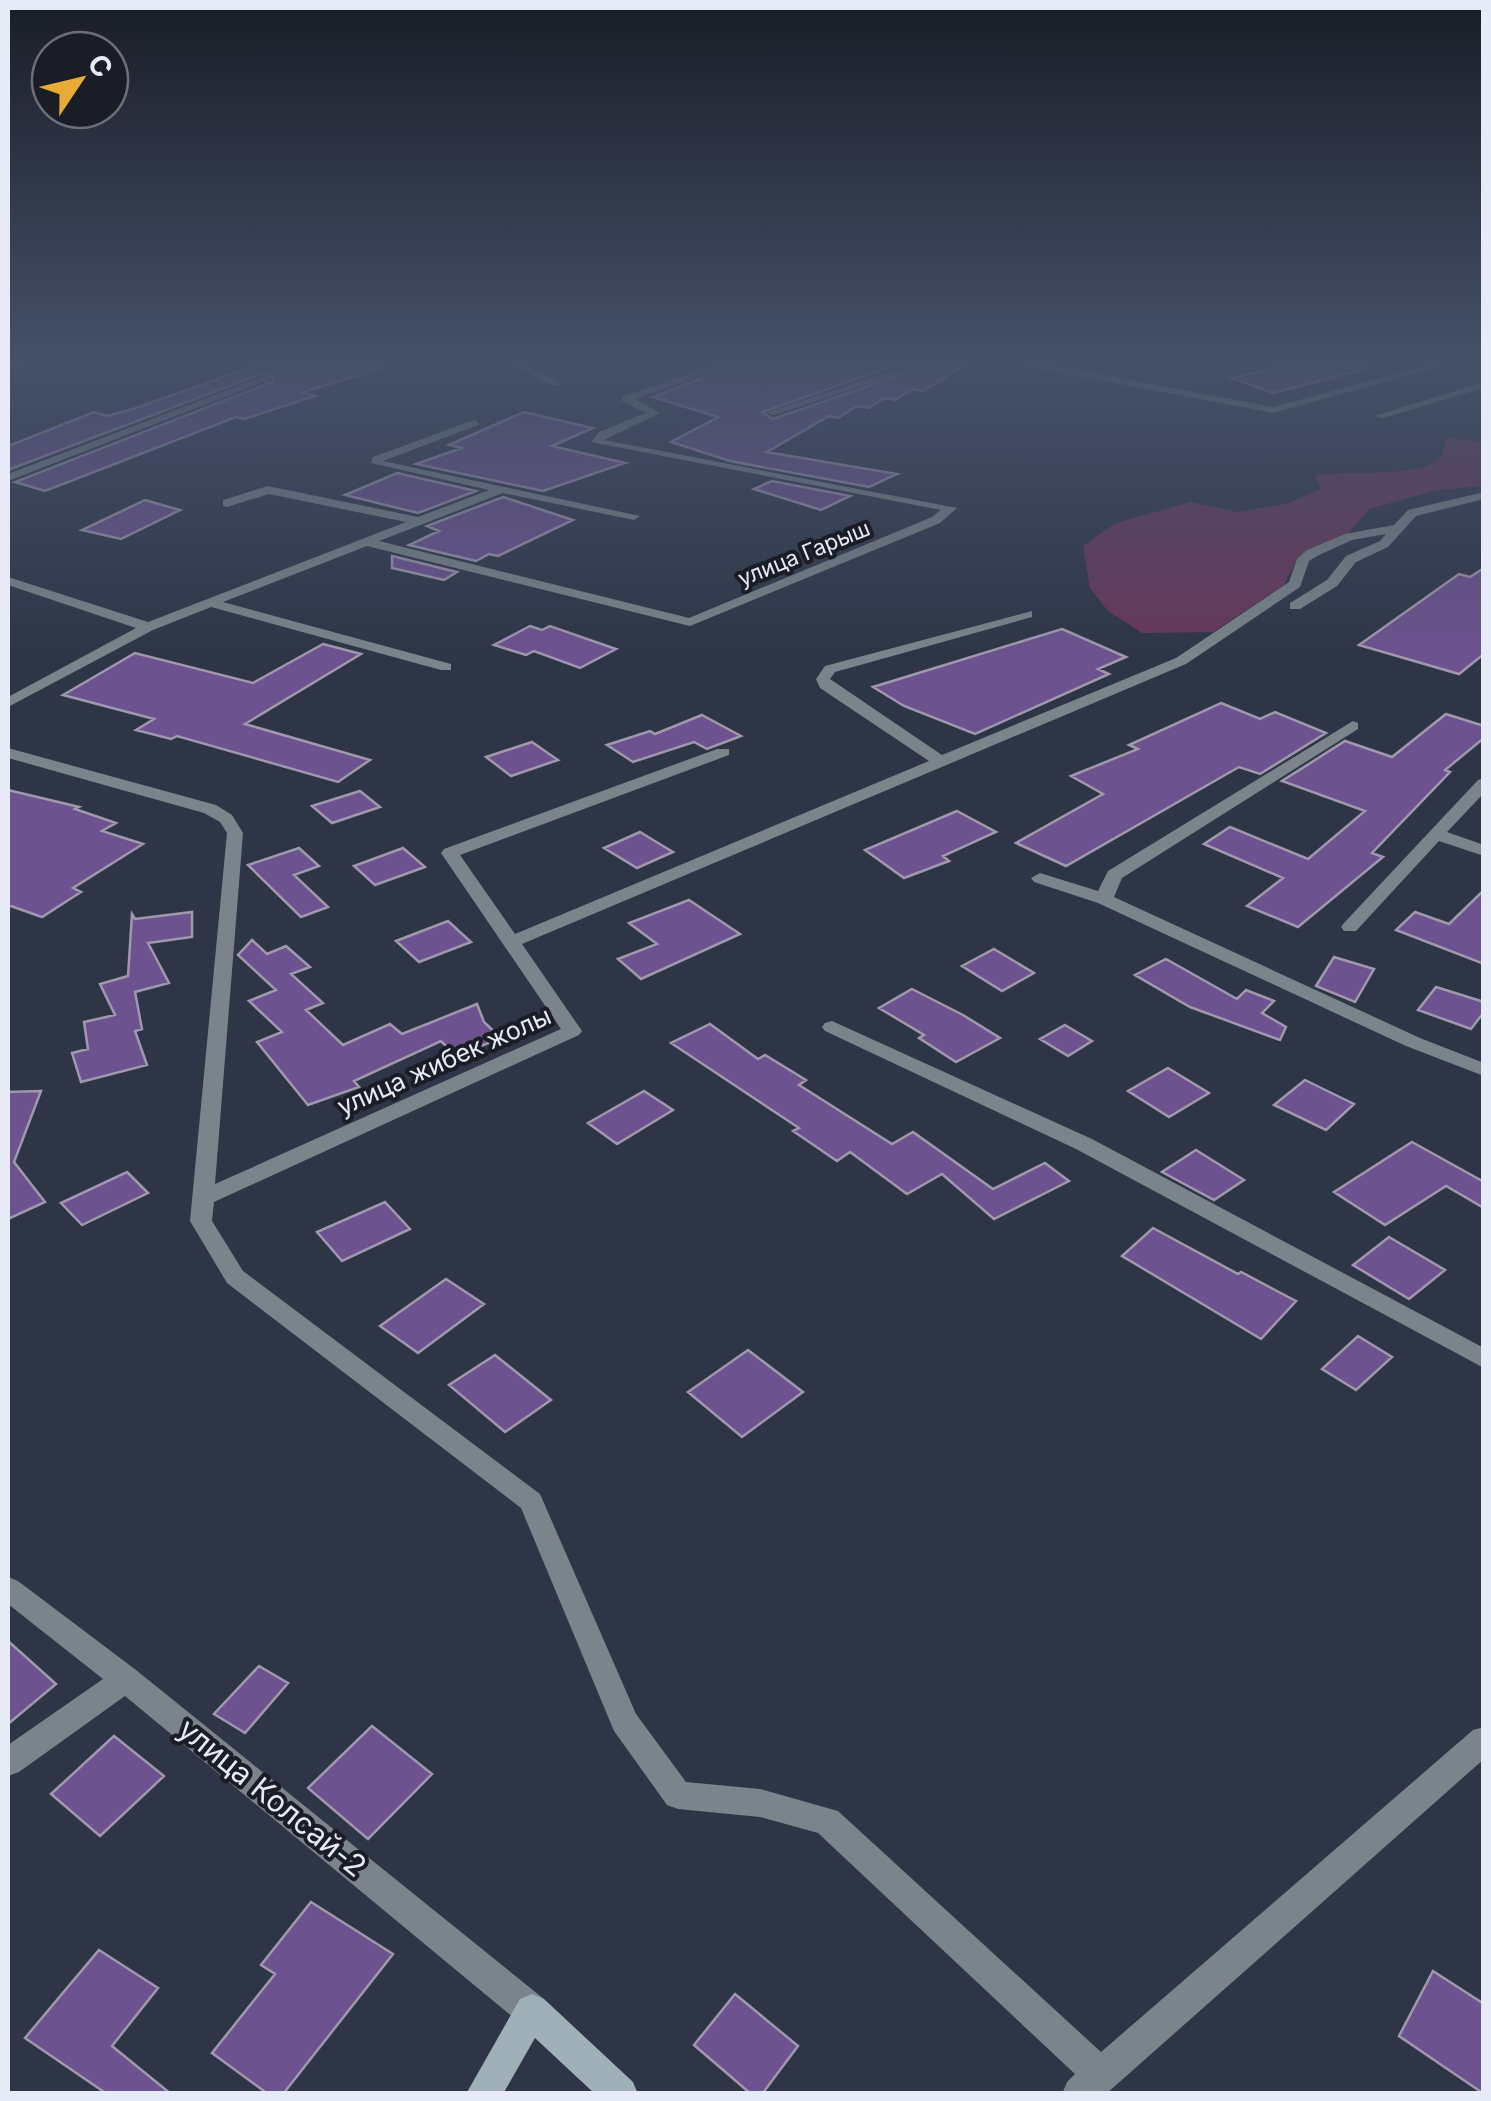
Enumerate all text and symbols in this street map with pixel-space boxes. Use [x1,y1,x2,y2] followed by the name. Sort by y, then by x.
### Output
[30,30,130,130] north arrow
[81,47,120,84] text: С
[734,515,874,591] street label: улица Гарыш
[333,1000,555,1122] street label: улица жибек жолы
[172,1711,374,1884] street label: улица Колсай-2

